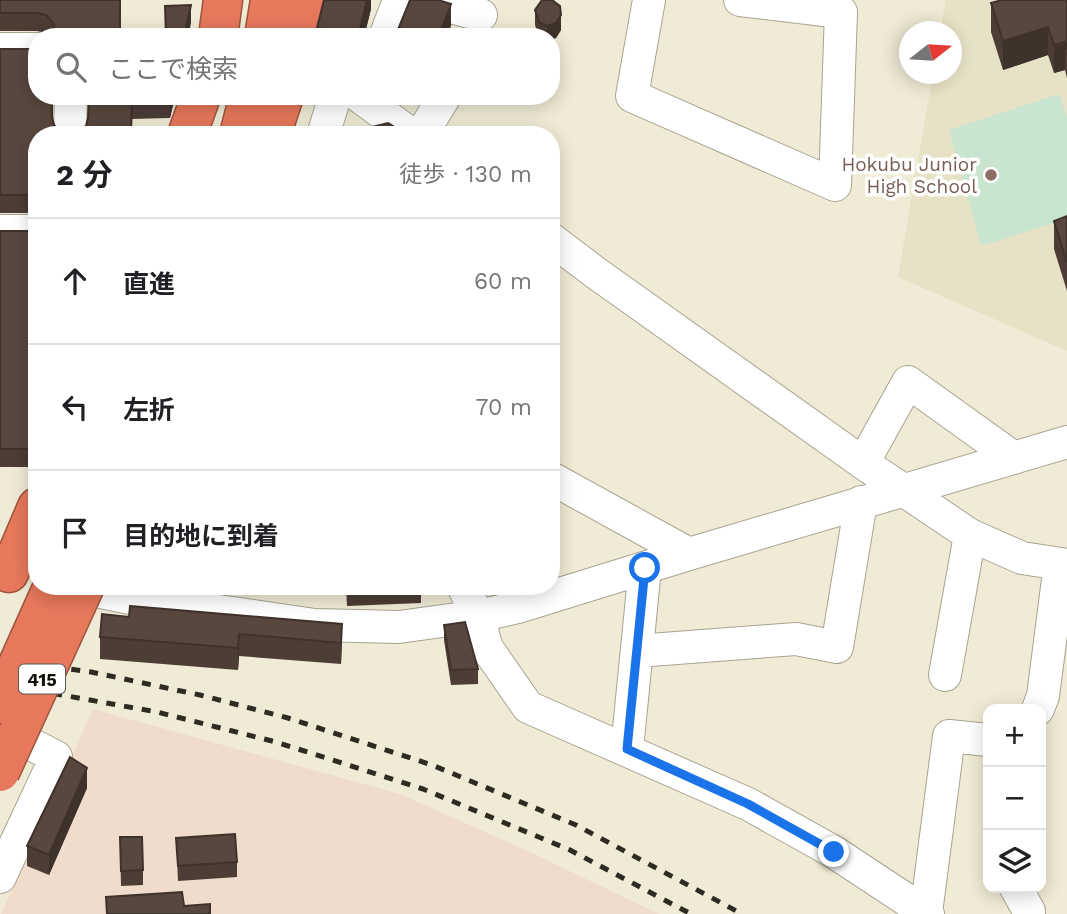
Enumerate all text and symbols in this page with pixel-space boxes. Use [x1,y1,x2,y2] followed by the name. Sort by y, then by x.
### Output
[899,21,962,84] north arrow
[28,28,560,105] search box
[52,48,90,86] icon: search
[108,54,238,84] text: ここで検索
[841,153,977,198] place label: Hokubu Junior High School
[56,157,112,192] text: 2 分
[399,161,532,188] text: 徒歩 · 130 m
[983,167,999,183] marker: Hokubu Junior High School
[56,262,94,300] icon: ahead
[474,268,532,295] text: 60 m
[123,269,175,299] text: 直進
[56,388,94,426] icon: left
[475,394,532,421] text: 70 m
[123,395,175,425] text: 左折
[56,514,94,552] icon: arrive
[123,521,279,551] text: 目的地に到着
[629,552,660,583] route start
[19,664,65,694] road number: 415
[983,704,1046,893] map controls
[983,704,1046,767] button: +
[983,767,1046,830] button: −
[983,830,1046,893] button: layers
[818,836,849,867] route end

